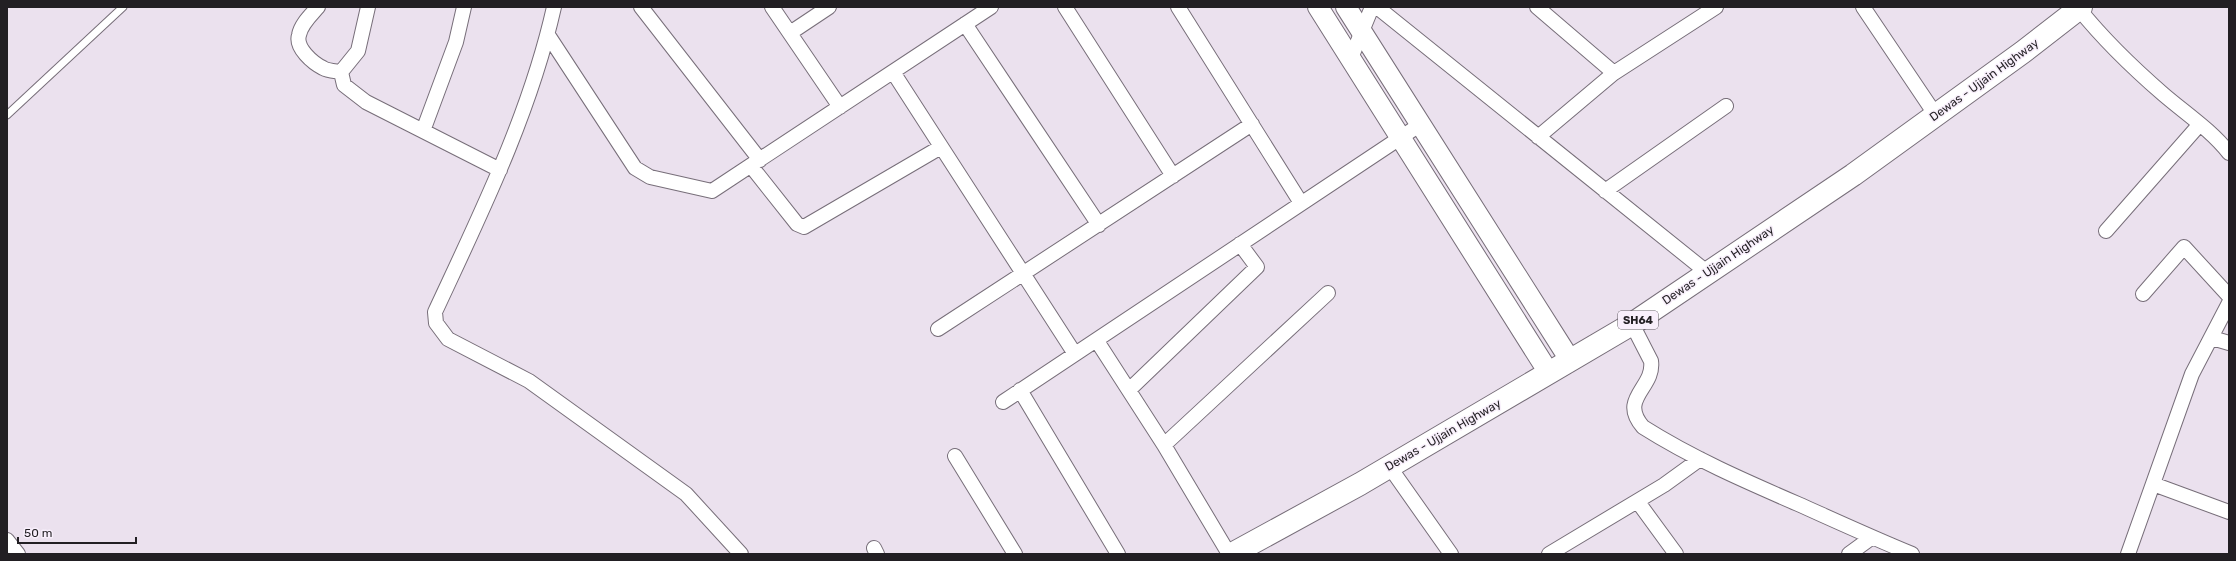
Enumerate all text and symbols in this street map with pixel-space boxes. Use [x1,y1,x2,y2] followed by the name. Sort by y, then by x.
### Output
[1927,36,2042,124] street label: Dewas - Ujjain Highway
[1660,222,1777,308] street label: Dewas - Ujjain Highway
[1618,311,1658,329] road number: SH64
[1383,396,1504,474] street label: Dewas - Ujjain Highway
[18,519,136,545] scale bar
[24,526,52,540] text: 50 m

